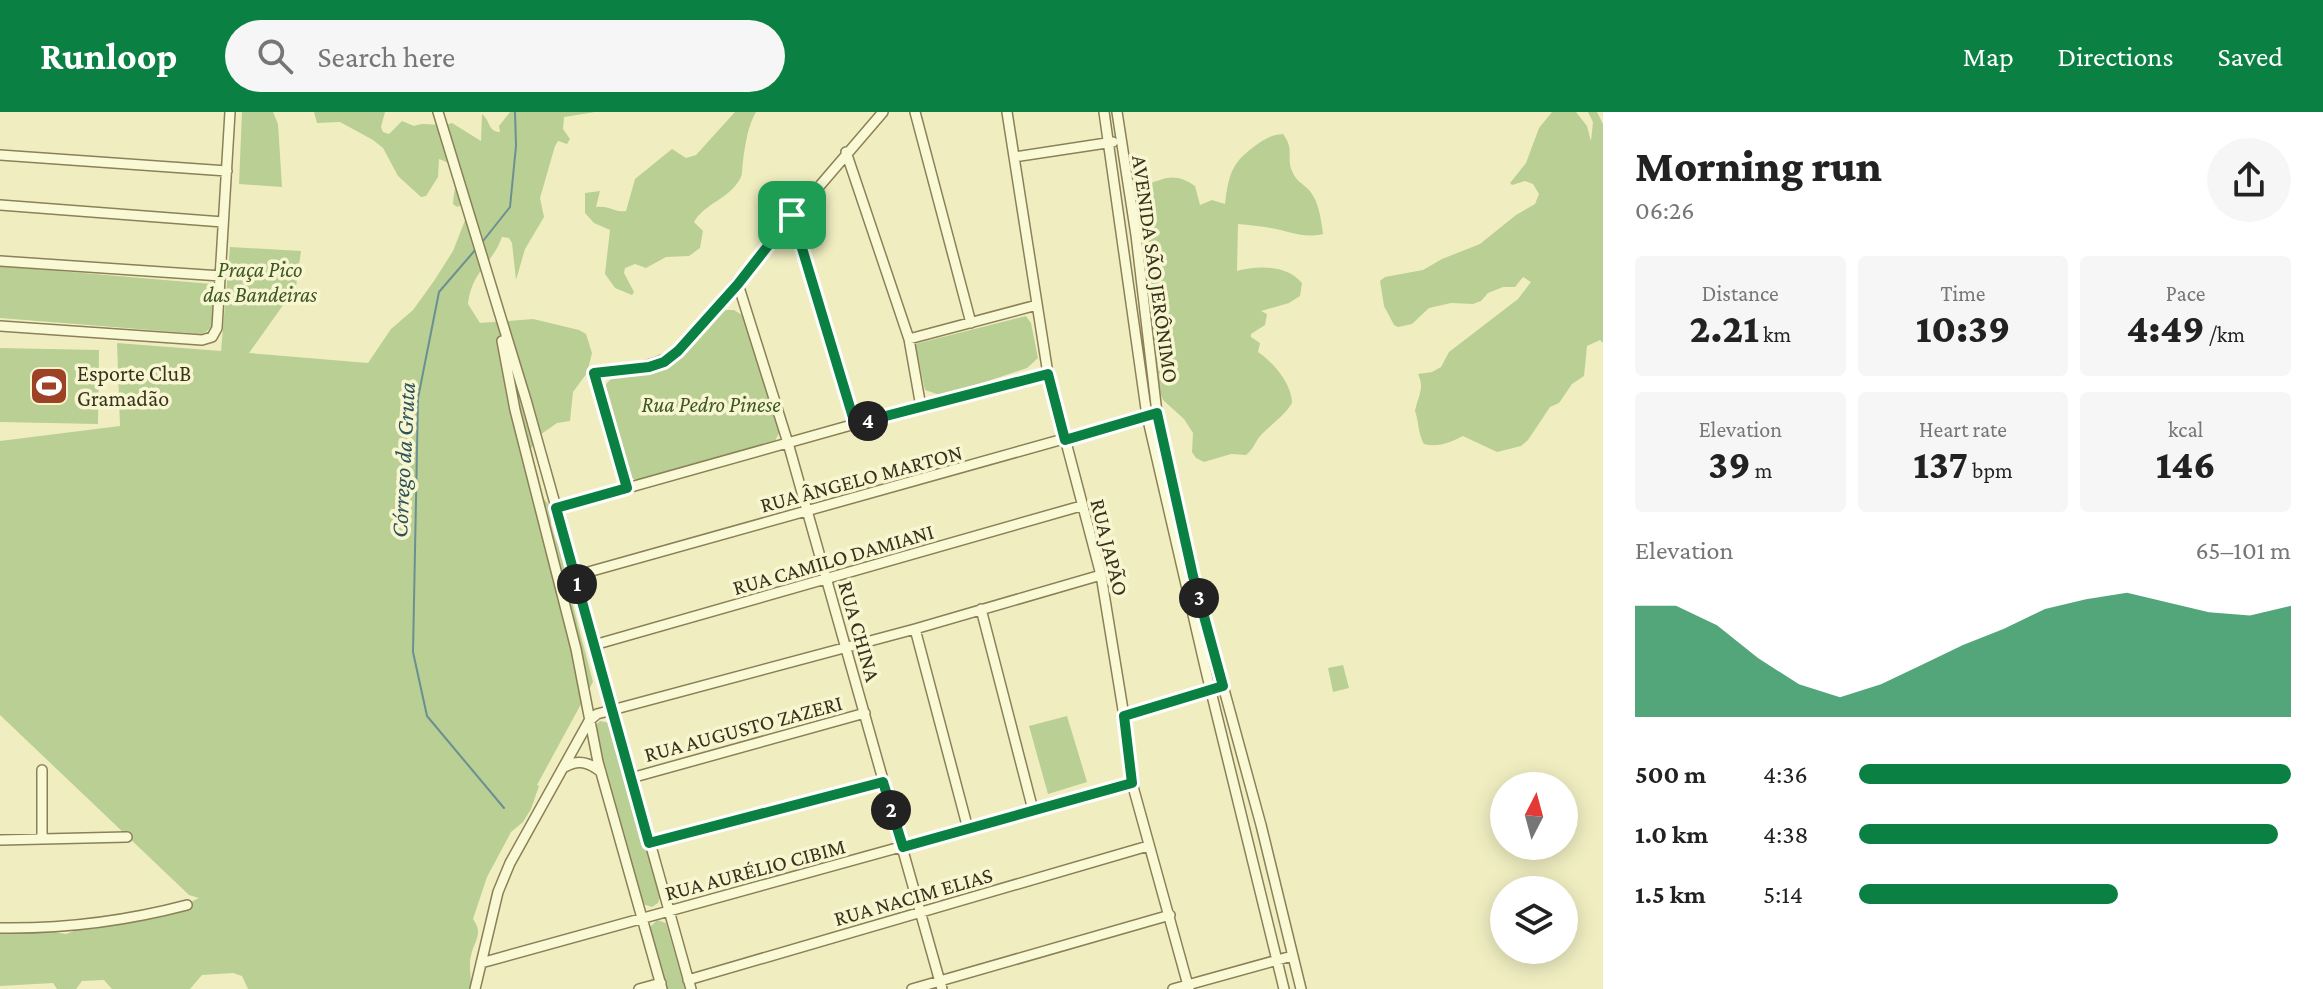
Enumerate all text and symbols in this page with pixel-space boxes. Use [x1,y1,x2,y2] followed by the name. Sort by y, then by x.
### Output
[225,20,785,92] search box
[253,34,297,78] icon: search
[40,35,177,77] text: Runloop
[317,40,455,73] text: Search here
[1963,41,2014,72] text: Map
[2058,41,2173,72] text: Directions
[2217,41,2283,72] text: Saved
[2207,138,2291,222] button: share
[1635,142,1882,190] text: Morning run
[1127,153,1184,385] street label: AVENIDA SÃO JERÔNIMO
[758,181,826,249] pin
[770,193,814,237] icon: arrive
[1635,196,1694,225] text: 06:26
[203,257,317,307] park label: Praça Pico das Bandeiras
[1702,281,1779,306] text: Distance
[1940,281,1986,306] text: Time
[2166,281,2205,306] text: Pace
[1689,306,1759,351] text: 2.21
[1916,306,2010,351] text: 10:39
[2126,306,2205,351] text: 4:49
[1759,322,1791,347] text: km
[2205,322,2245,347] text: /km
[77,361,191,411] place label: Esporte CluB Gramadão
[28,365,70,407] sports icon: Esporte CluB Gramadão
[385,381,420,539] water label: Córrego da Gruta
[641,392,781,417] park label: Rua Pedro Pinese
[848,401,888,441] pin: 4
[862,408,874,433] text: 4
[1699,417,1782,442] text: Elevation
[1919,417,2007,442] text: Heart rate
[2168,417,2203,442] text: kcal
[757,439,965,518] street label: RUA ÂNGELO MARTON
[1708,442,1751,487] text: 39
[1913,442,1968,487] text: 137
[2156,442,2216,487] text: 146
[1751,458,1772,483] text: m
[1968,458,2013,483] text: bpm
[1085,496,1134,598] street label: RUA JAPÃO
[730,519,937,600] street label: RUA CAMILO DAMIANI
[1635,536,1733,565] text: Elevation
[2195,536,2291,565] text: 65–101 m
[557,564,597,604] pin: 1
[573,571,581,596] text: 1
[833,578,886,685] street label: RUA CHINA
[1179,578,1219,618] pin: 3
[1194,585,1204,610] text: 3
[641,690,845,767] street label: RUA AUGUSTO ZAZERI
[1635,760,1706,789] text: 500 m
[1763,760,1808,789] text: 4:36
[1490,772,1578,860] north arrow
[1490,772,1578,964] map controls
[871,790,911,830] pin: 2
[885,797,897,822] text: 2
[1635,820,1708,849] text: 1.0 km
[1763,820,1809,849] text: 4:38
[662,833,848,906] street label: RUA AURÉLIO CIBIM
[831,862,995,931] street label: RUA NACIM ELIAS
[1490,876,1578,964] button: layers
[1635,880,1706,909] text: 1.5 km
[1763,880,1803,909] text: 5:14

